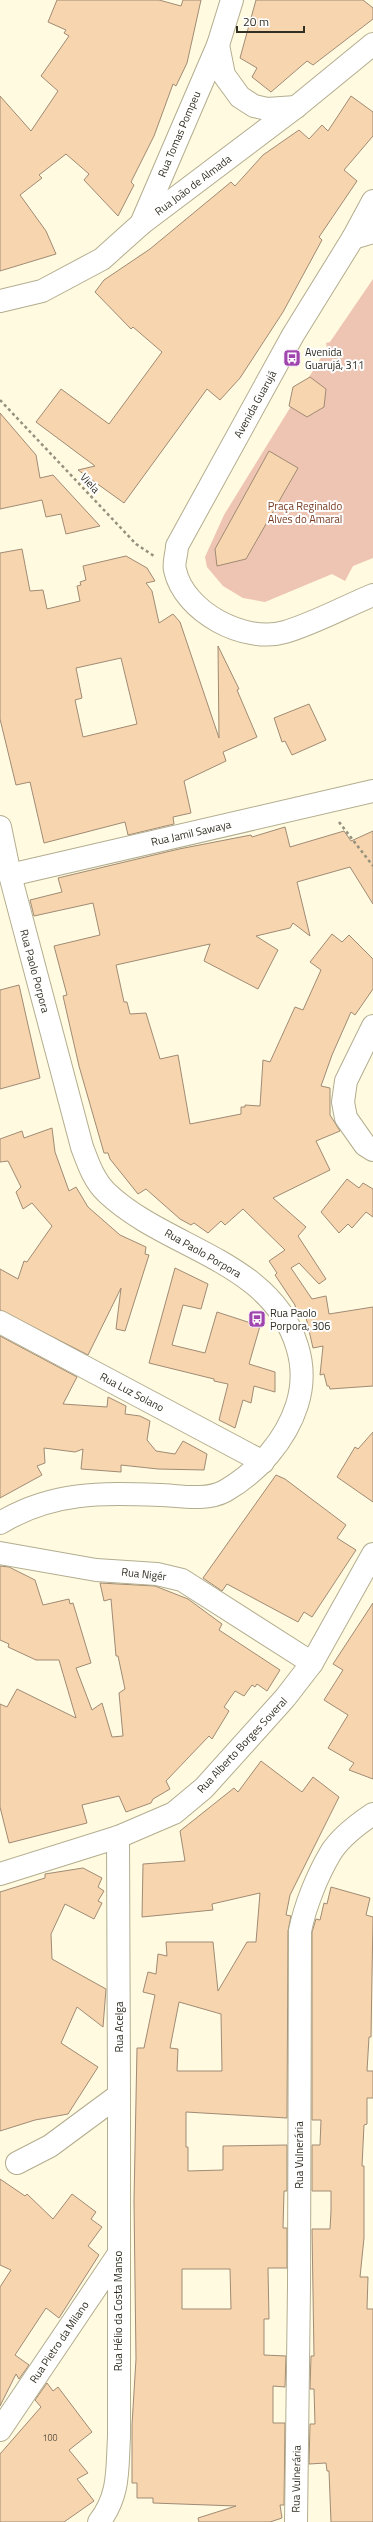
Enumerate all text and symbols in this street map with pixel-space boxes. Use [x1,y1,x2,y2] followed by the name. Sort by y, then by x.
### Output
[237,8,304,34] scale bar
[243,12,269,31] text: 20 m
[154,88,204,179] street label: Rua Tomas Pompeu
[151,151,235,219] street label: Rua João de Almada
[305,344,364,373] place label: Avenida Guarujá, 311
[282,348,302,368] bus stop icon: Avenida Guarujá, 311
[230,367,280,441] street label: Avenida Guarujá
[77,469,104,497] street label: Viela
[268,498,342,527] park label: Praça Reginaldo Alves do Amaral
[149,816,233,850] street label: Rua Jamil Sawaya
[16,927,54,1015] street label: Rua Paolo Porpora
[162,1225,245,1282] street label: Rua Paolo Porpora
[270,1305,330,1334] place label: Rua Paolo Porpora, 306
[247,1309,267,1329] bus stop icon: Rua Paolo Porpora, 306
[97,1368,167,1416] street label: Rua Luz Solano
[121,1564,168,1584] street label: Rua Nigér
[193,1693,291,1797] street label: Rua Alberto Borges Soveral
[111,2001,127,2053] street label: Rua Acelga
[291,2121,307,2189] street label: Rua Vulnerária
[110,2251,126,2371] street label: Rua Hélio da Costa Manso
[26,2298,93,2386] street label: Rua Pietro da Milano
[42,2431,58,2444] house number: 100
[287,2445,305,2513] street label: Rua Vulnerária

